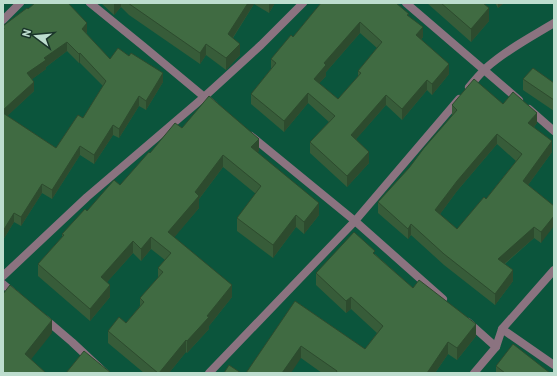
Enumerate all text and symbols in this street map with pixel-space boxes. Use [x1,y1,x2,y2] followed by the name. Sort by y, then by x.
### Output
[16,16,56,56] north arrow
[19,28,33,38] text: N

